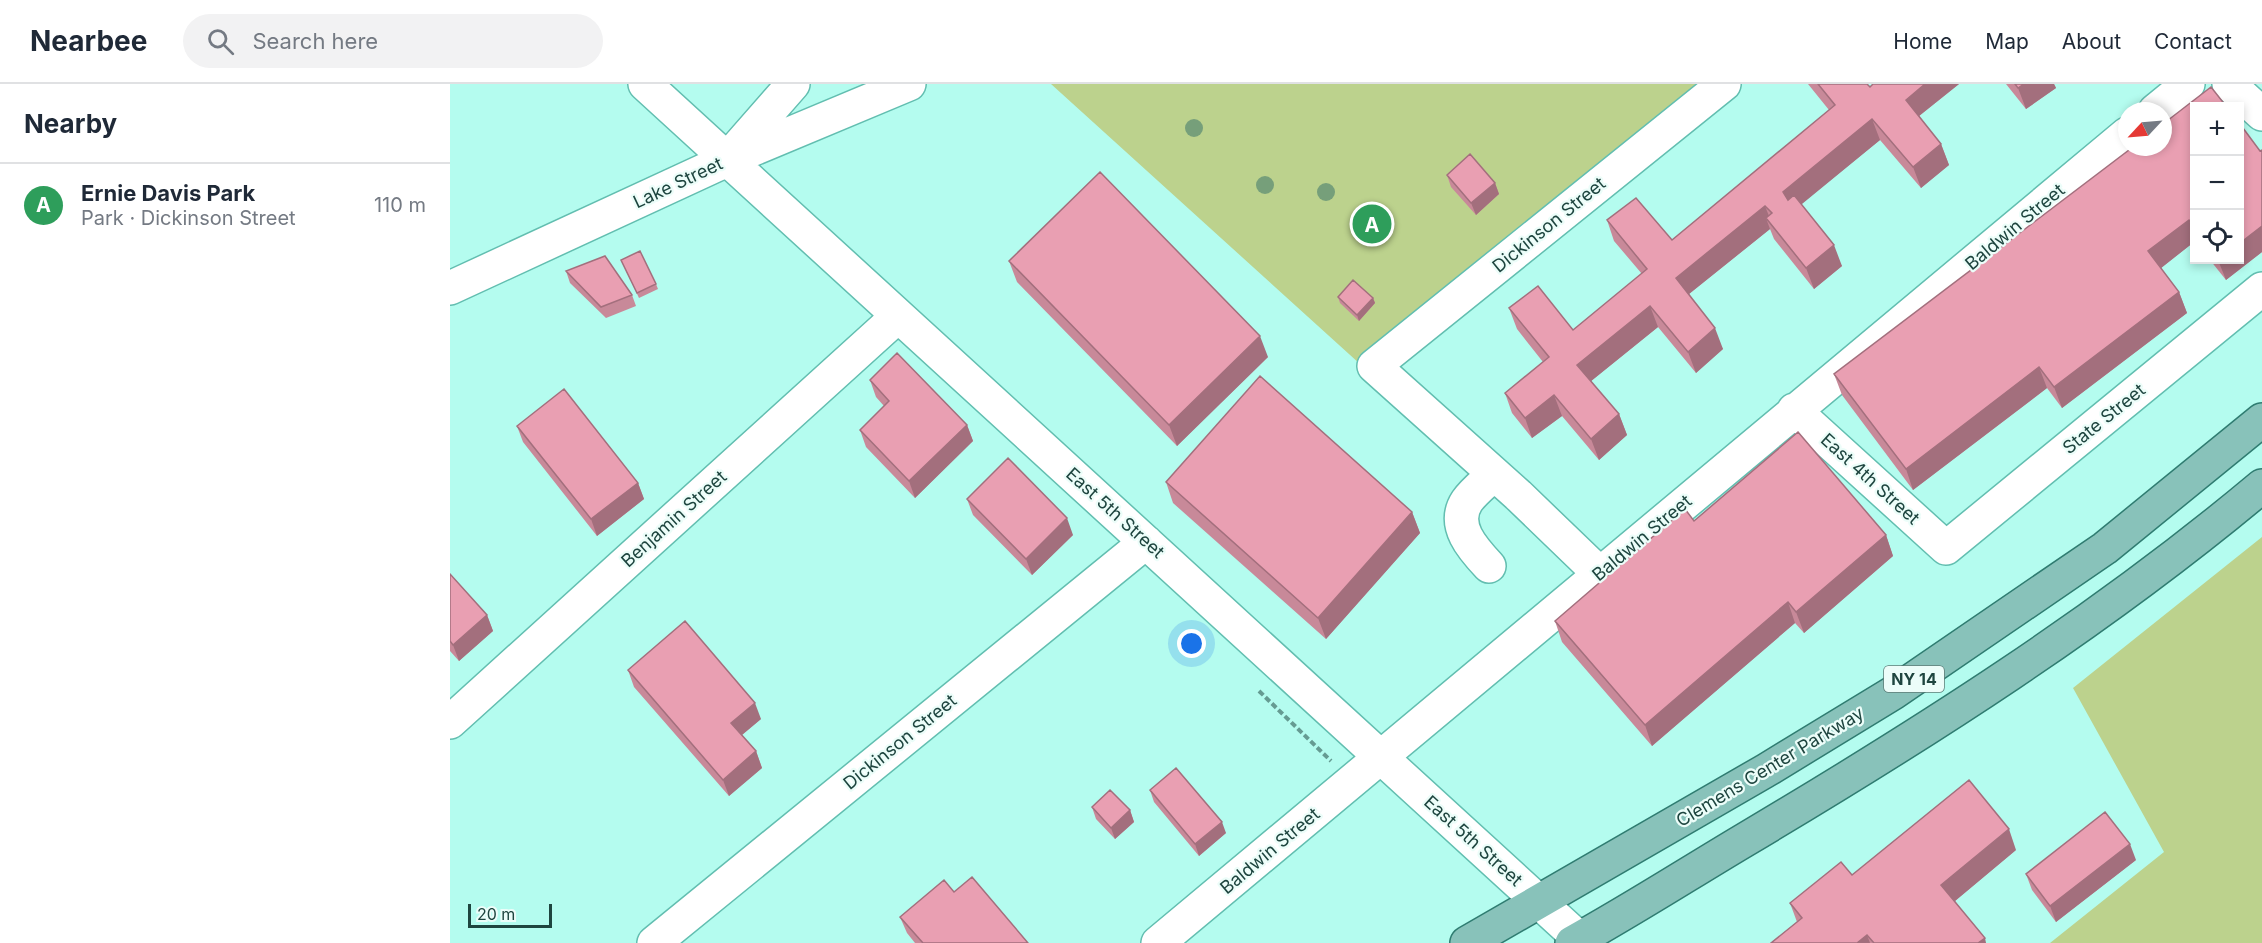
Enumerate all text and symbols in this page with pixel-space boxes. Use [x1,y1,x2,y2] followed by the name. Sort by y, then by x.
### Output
[183,14,603,68] search box
[30,24,147,58] text: Nearbee
[204,25,237,58] icon: search
[252,28,378,54] text: Search here
[1893,29,1952,54] text: Home
[1985,29,2029,54] text: Map
[2062,29,2121,54] text: About
[2154,29,2232,54] text: Contact
[2118,102,2172,156] north arrow
[2190,102,2244,264] map controls
[2190,102,2244,156] button: +
[24,108,117,139] text: Nearby
[630,153,726,212] street label: Lake Street
[2190,156,2244,210] button: −
[1488,173,1610,277] street label: Dickinson Street
[1961,179,2069,274] street label: Baldwin Street
[81,180,255,206] text: Ernie Davis Park
[36,193,51,217] text: A
[374,193,426,217] text: 110 m
[1352,202,1392,246] pin: A
[81,206,296,230] text: Park · Dickinson Street
[2190,210,2244,264] button: locate
[2058,379,2149,458] street label: State Street
[1817,429,1924,528] street label: East 4th Street
[1062,463,1169,562] street label: East 5th Street
[617,466,731,571] street label: Benjamin Street
[1588,490,1696,585] street label: Baldwin Street
[1177,629,1206,658] your location
[1884,666,1944,692] road number: NY 14
[839,690,961,794] street label: Dickinson Street
[1672,702,1867,831] street label: Clemens Center Parkway
[1420,791,1527,890] street label: East 5th Street
[1216,803,1324,898] street label: Baldwin Street
[468,901,552,928] scale bar
[477,904,515,924] text: 20 m

